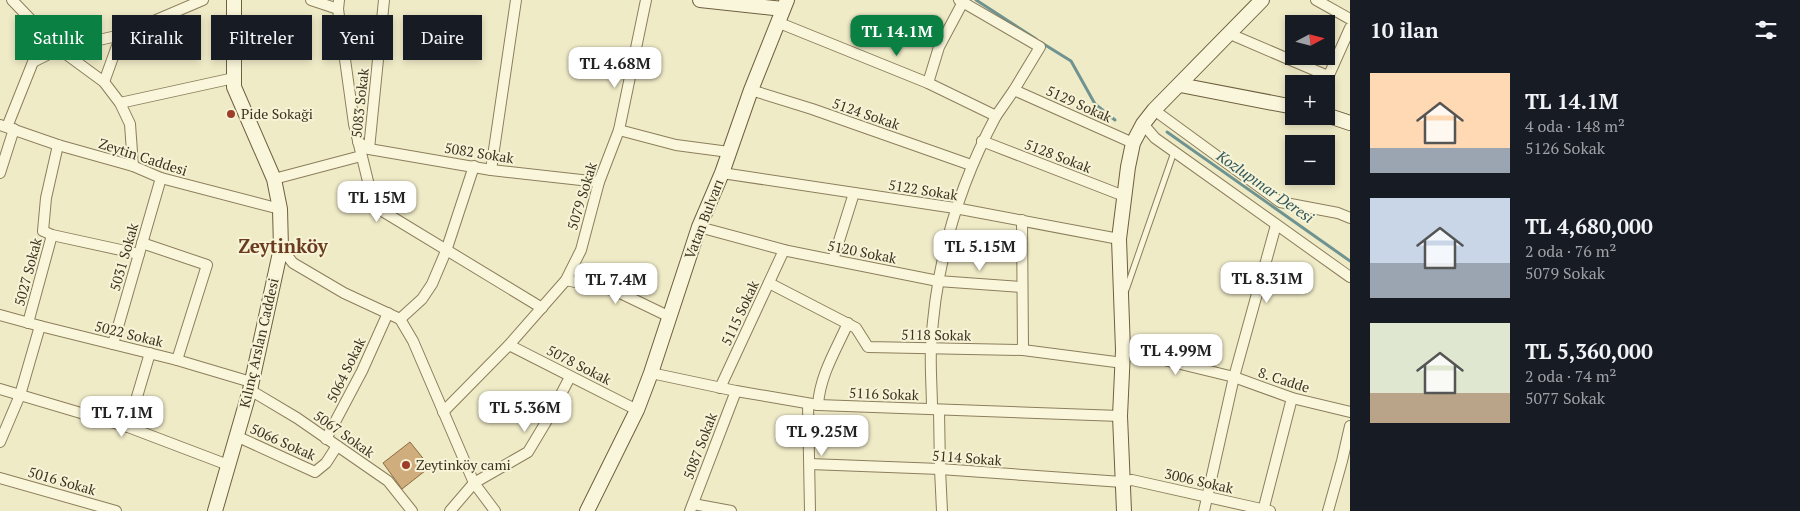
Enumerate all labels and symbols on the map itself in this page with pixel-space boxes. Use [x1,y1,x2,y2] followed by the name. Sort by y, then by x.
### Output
[845,15,949,57] pin: TL 14.1M
[1285,15,1335,65] north arrow
[563,46,667,89] pin: TL 4.68M
[346,66,373,139] street label: 5083 Sokak
[1043,81,1116,127] street label: 5129 Sokak
[830,93,903,134] street label: 5124 Sokak
[241,104,313,123] place label: Pide Sokaği
[225,108,237,120] marker: Pide Sokaği
[96,133,190,180] street label: Zeytin Caddesi
[1022,134,1095,177] street label: 5128 Sokak
[443,138,516,167] street label: 5082 Sokak
[1212,145,1319,228] water label: Kozlupınar Deresi
[562,159,601,232] street label: 5079 Sokak
[887,175,960,204] street label: 5122 Sokak
[680,176,727,261] street label: Vatan Bulvarı
[336,180,418,223] pin: TL 15M
[105,220,143,293] street label: 5031 Sokak
[928,230,1032,272] pin: TL 5.15M
[238,233,329,258] district label: Zeytinköy
[9,235,46,308] street label: 5027 Sokak
[826,236,899,268] street label: 5120 Sokak
[570,262,662,305] pin: TL 7.4M
[1215,262,1319,304] pin: TL 8.31M
[234,276,283,410] street label: Kılınç Arslan Caddesi
[716,276,763,349] street label: 5115 Sokak
[93,316,166,351] street label: 5022 Sokak
[901,324,972,345] street label: 5118 Sokak
[322,333,370,405] street label: 5064 Sokak
[1124,334,1228,376] pin: TL 4.99M
[544,340,615,389] street label: 5078 Sokak
[1256,362,1312,397] street label: 8. Cadde
[849,383,920,404] street label: 5116 Sokak
[473,390,577,433] pin: TL 5.36M
[76,396,168,438] pin: TL 7.1M
[310,406,379,462] street label: 5067 Sokak
[678,409,721,482] street label: 5087 Sokak
[770,414,874,457] pin: TL 9.25M
[247,419,320,465] street label: 5066 Sokak
[931,446,1003,469] street label: 5114 Sokak
[416,455,511,474] place label: Zeytinköy cami
[400,459,412,471] marker: Zeytinköy cami
[26,462,99,500] street label: 5016 Sokak
[1163,463,1236,498] street label: 3006 Sokak

